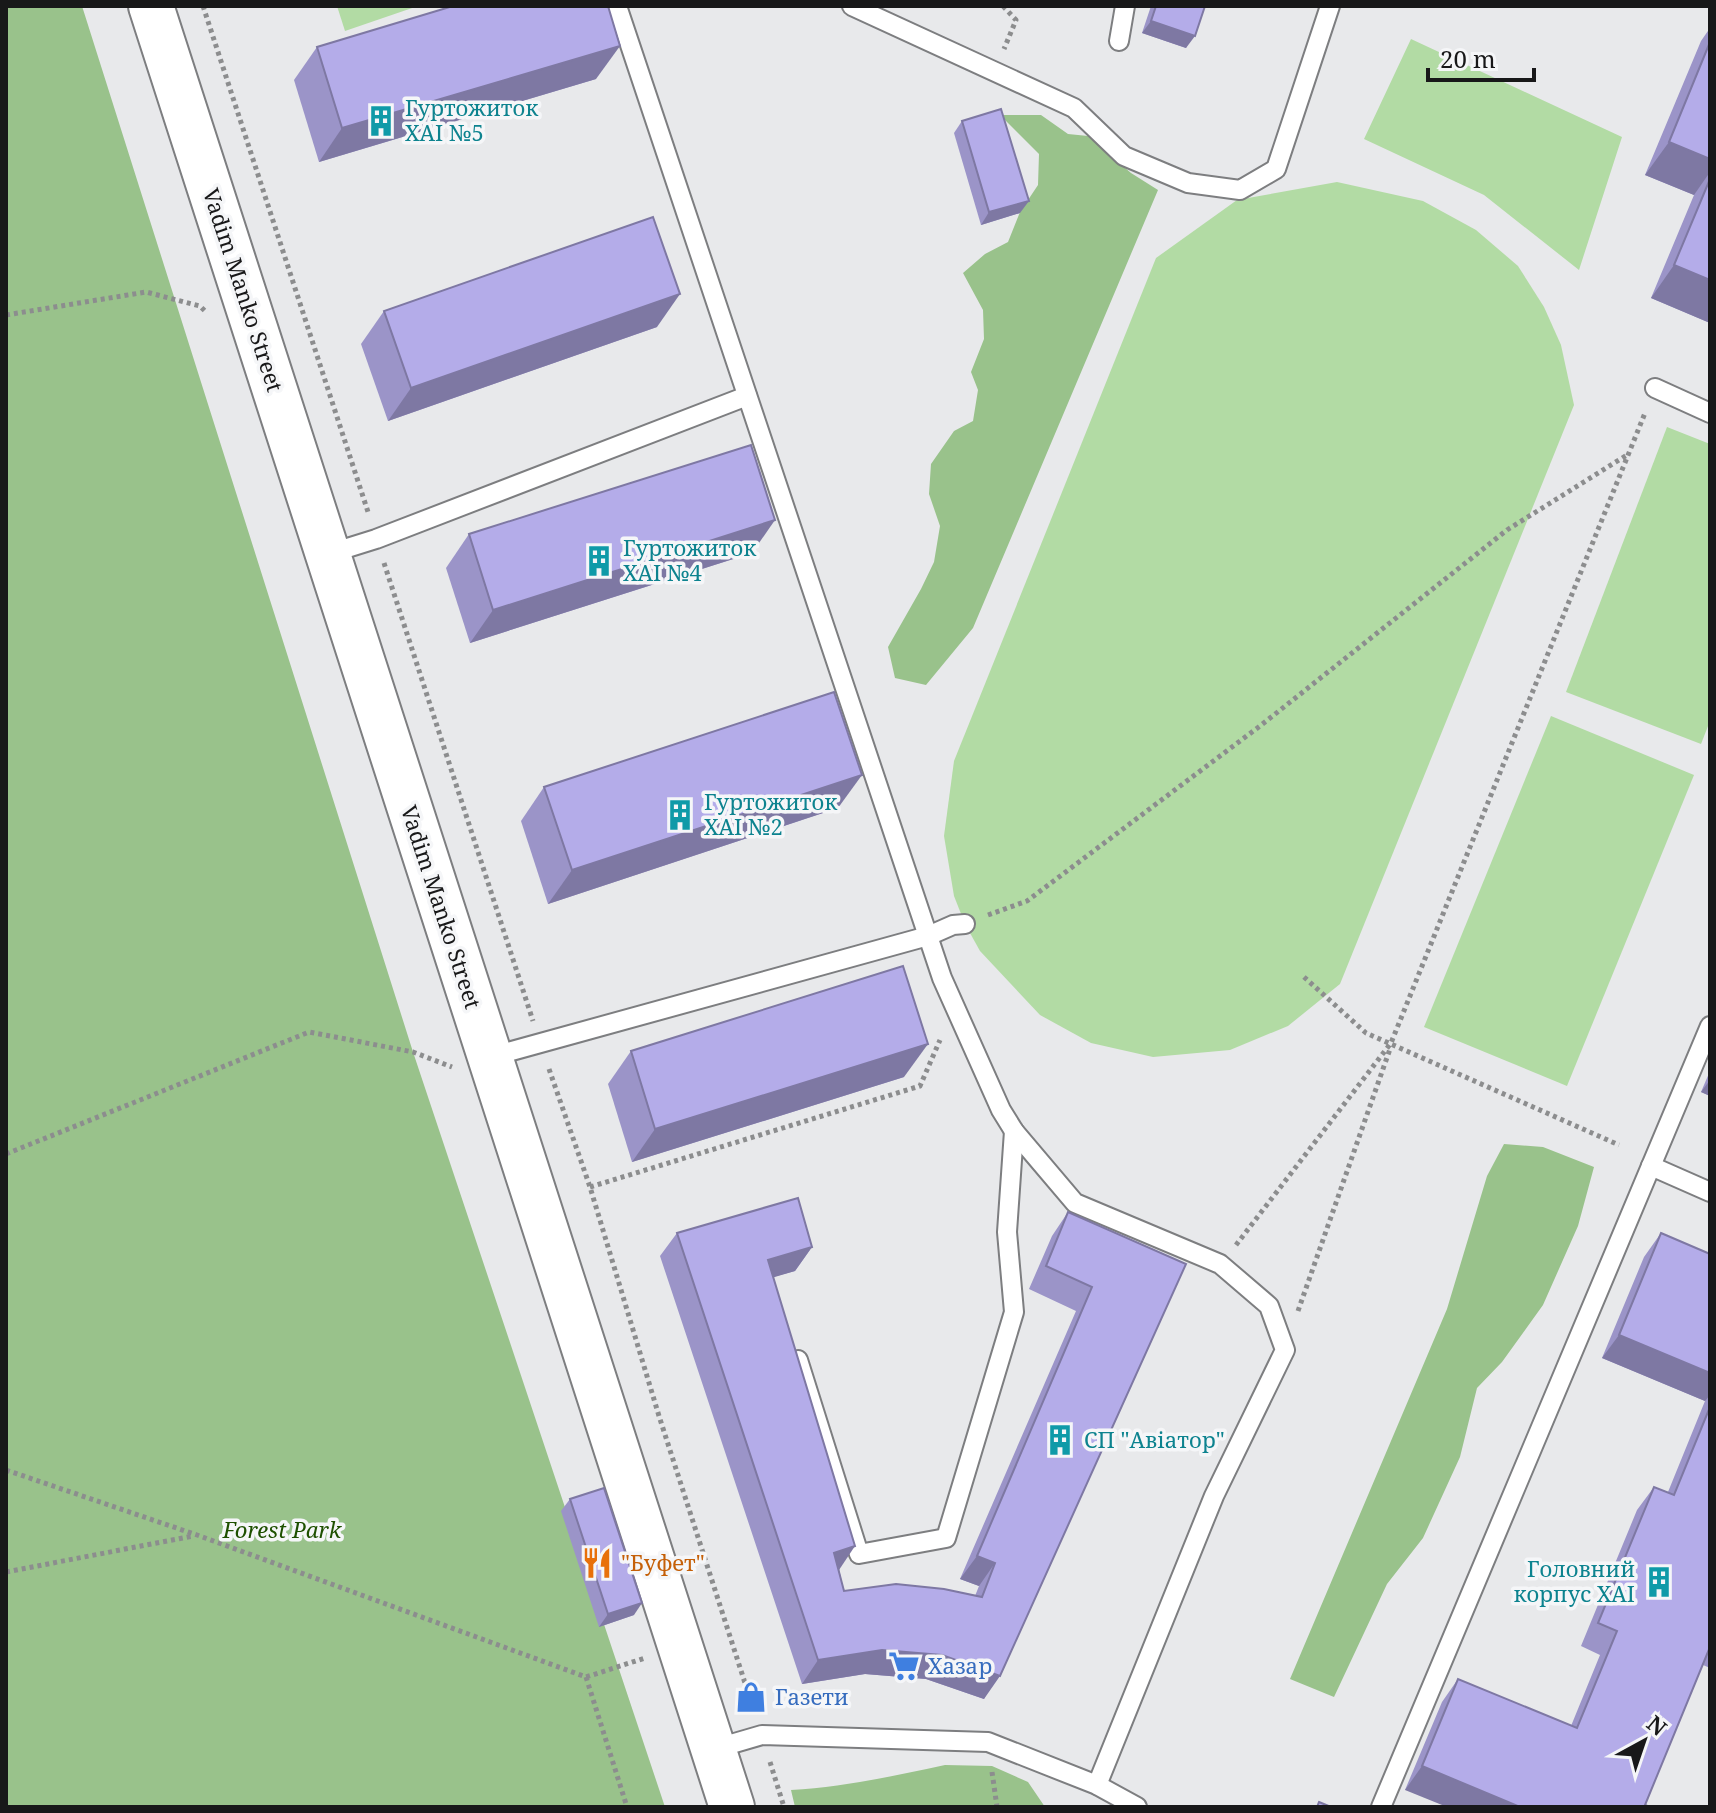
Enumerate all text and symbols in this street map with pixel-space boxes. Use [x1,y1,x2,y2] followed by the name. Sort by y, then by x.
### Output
[1428,32,1534,82] scale bar
[1440,42,1496,75] text: 20 m
[405,92,539,147] place label: Гуртожиток ХАІ №5
[364,104,398,138] building icon: Гуртожиток ХАІ №5
[197,184,291,396] street label: Vadim Manko Street
[623,532,757,587] place label: Гуртожиток ХАІ №4
[582,544,616,578] building icon: Гуртожиток ХАІ №4
[704,786,838,841] place label: Гуртожиток ХАІ №2
[663,798,697,832] building icon: Гуртожиток ХАІ №2
[395,801,489,1013] street label: Vadim Manko Street
[1043,1423,1077,1457] building icon: СП "Авіатор"
[1084,1424,1225,1454] place label: СП "Авіатор"
[222,1514,343,1544] park label: Forest Park
[580,1546,614,1580] restaurant icon: "Буфет"
[621,1547,705,1577] place label: "Буфет"
[1513,1553,1635,1608] place label: Головний корпус ХАІ
[1642,1565,1676,1599] building icon: Головний корпус ХАІ
[887,1649,921,1683] supermarket icon: Хазар
[928,1650,992,1680] place label: Хазар
[734,1680,768,1714] shop icon: Газети
[775,1681,849,1711] place label: Газети
[1604,1701,1684,1781] north arrow
[1641,1708,1674,1742] text: N

